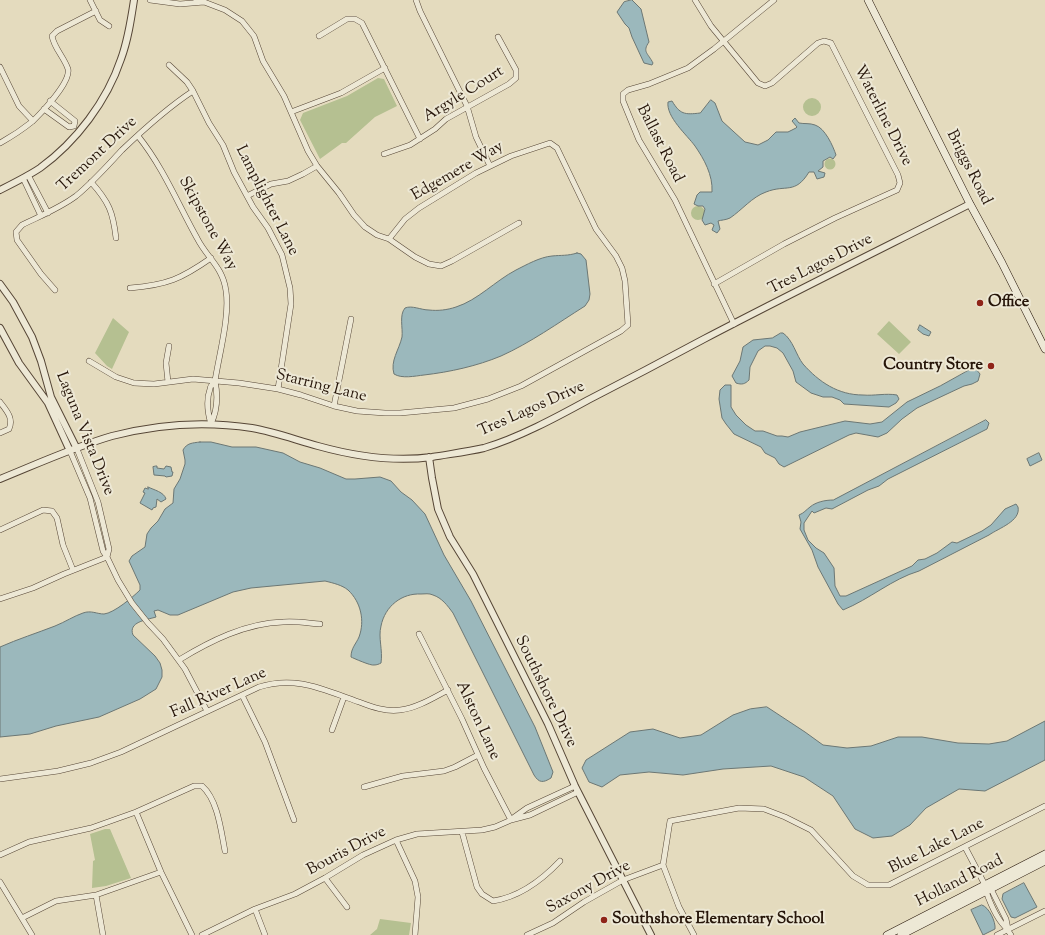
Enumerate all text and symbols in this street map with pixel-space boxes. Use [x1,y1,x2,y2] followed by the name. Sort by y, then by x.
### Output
[848,62,916,170] street label: Waterline Drive
[420,63,508,127] street label: Argyle Court
[631,102,687,186] street label: Ballast Road
[54,113,142,197] street label: Tremont Drive
[941,127,995,209] street label: Briggs Road
[409,138,507,206] street label: Edgemere Way
[230,143,302,259] street label: Lamplighter Lane
[173,174,241,274] street label: Skipstone Way
[766,230,876,300] street label: Tres Lagos Drive
[988,293,1029,313] place label: Office
[975,298,985,308] marker: Office
[883,356,983,376] place label: Country Store
[986,361,996,371] marker: Country Store
[274,366,368,408] street label: Starring Lane
[50,369,118,499] street label: Laguna Vista Drive
[476,378,588,442] street label: Tres Lagos Drive
[510,633,580,751] street label: Southshore Drive
[168,664,270,724] street label: Fall River Lane
[450,679,504,763] street label: Alston Lane
[886,815,988,879] street label: Blue Lake Lane
[304,823,390,881] street label: Bouris Drive
[913,852,1007,912] street label: Holland Road
[544,857,634,919] street label: Saxony Drive
[612,910,825,930] place label: Southshore Elementary School
[599,915,609,925] marker: Southshore Elementary School

